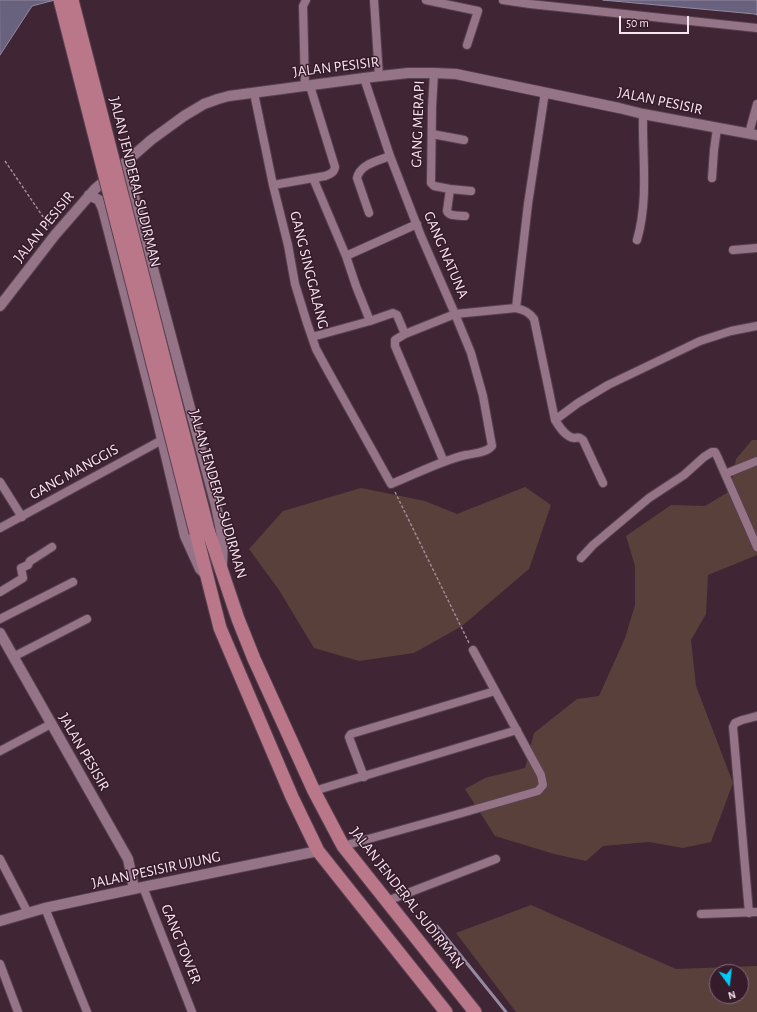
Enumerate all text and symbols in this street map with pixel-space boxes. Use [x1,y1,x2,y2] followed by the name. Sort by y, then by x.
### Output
[621,8,691,34] scale bar
[626,17,649,29] text: 50 m
[292,53,380,81] street label: JALAN PESISIR
[407,80,429,168] street label: GANG MERAPI
[616,83,704,119] street label: JALAN PESISIR
[105,95,165,269] street label: JALAN JENDERAL SUDIRMAN
[10,188,78,266] street label: JALAN PESISIR
[286,209,332,331] street label: GANG SINGGALANG
[420,209,472,301] street label: GANG NATUNA
[185,407,251,581] street label: JALAN JENDERAL SUDIRMAN
[26,440,122,504] street label: GANG MANGGIS
[55,710,113,794] street label: JALAN PESISIR
[346,824,468,972] street label: JALAN JENDERAL SUDIRMAN
[90,848,222,892] street label: JALAN PESISIR UJUNG
[157,902,205,986] street label: GANG TOWER
[709,964,749,1004] north arrow
[727,989,737,1001] text: N

